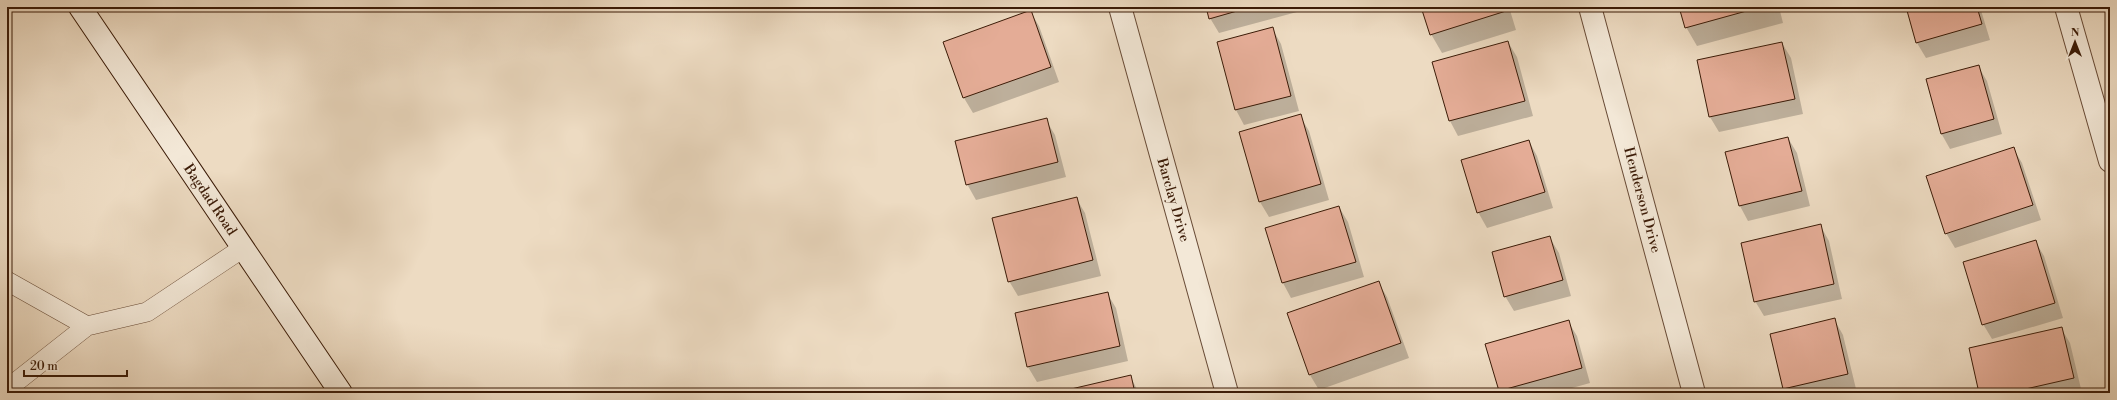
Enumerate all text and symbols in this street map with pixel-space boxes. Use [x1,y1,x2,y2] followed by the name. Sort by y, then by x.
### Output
[2055,22,2095,62] north arrow
[2071,26,2080,40] text: N
[1619,145,1665,255] street label: Henderson Drive
[1152,155,1194,244] street label: Barclay Drive
[179,160,241,239] street label: Bagdad Road
[24,352,127,378] scale bar
[30,359,58,374] text: 20 m

